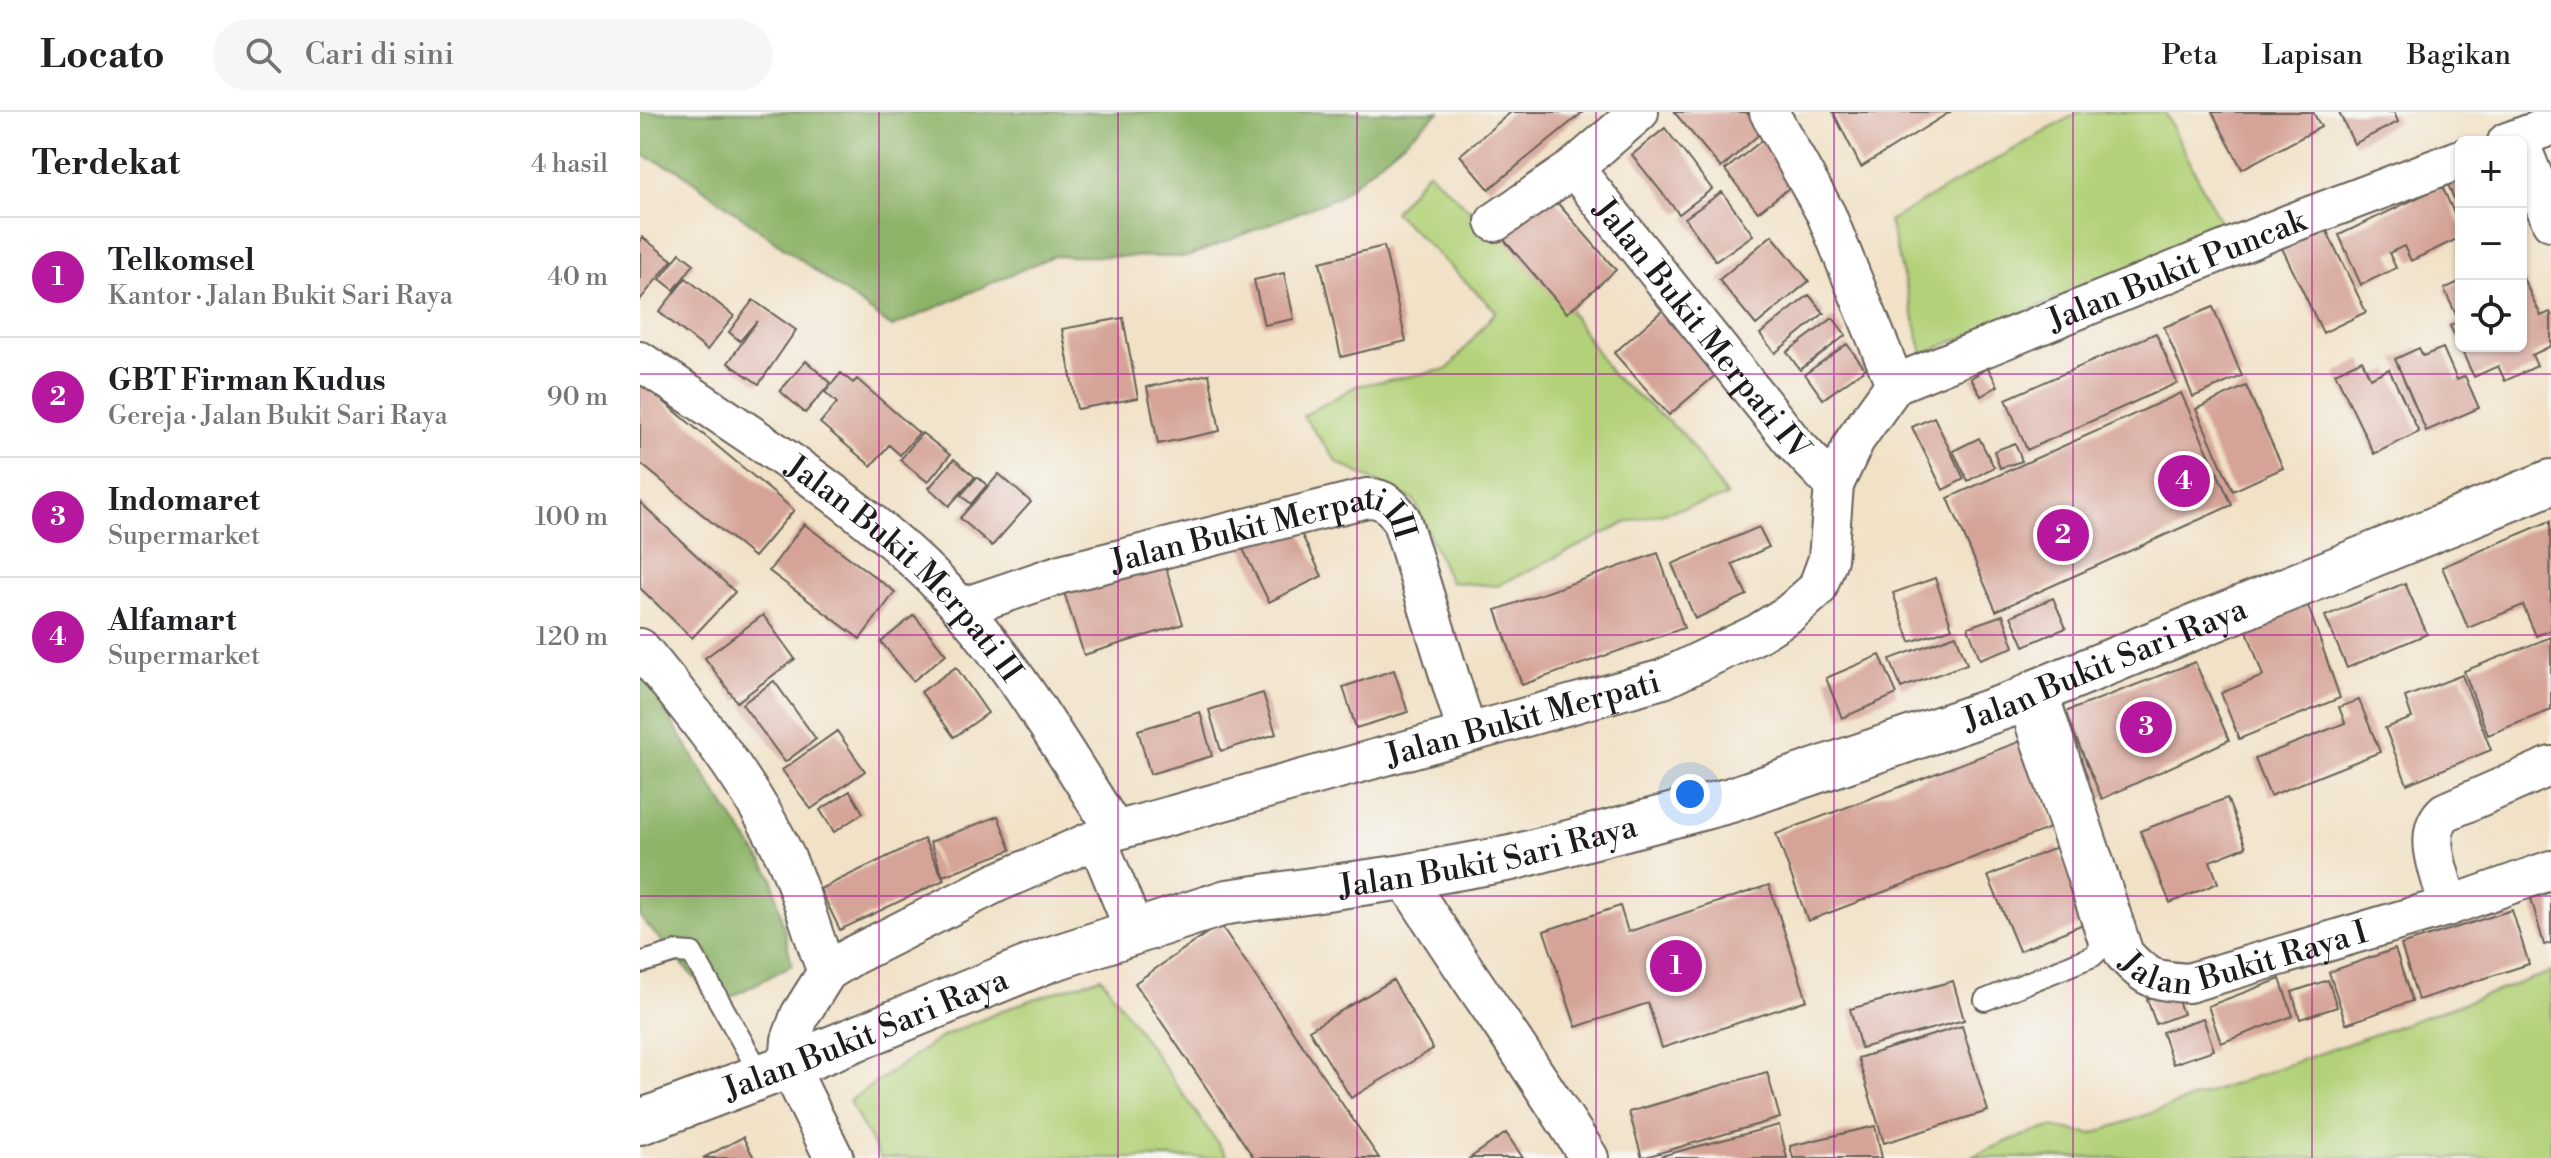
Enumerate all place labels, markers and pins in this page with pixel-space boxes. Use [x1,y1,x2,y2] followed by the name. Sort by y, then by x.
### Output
[2158,451,2210,511] pin: 4
[2037,505,2089,565] pin: 2
[2120,697,2172,757] pin: 3
[1650,936,1702,996] pin: 1

